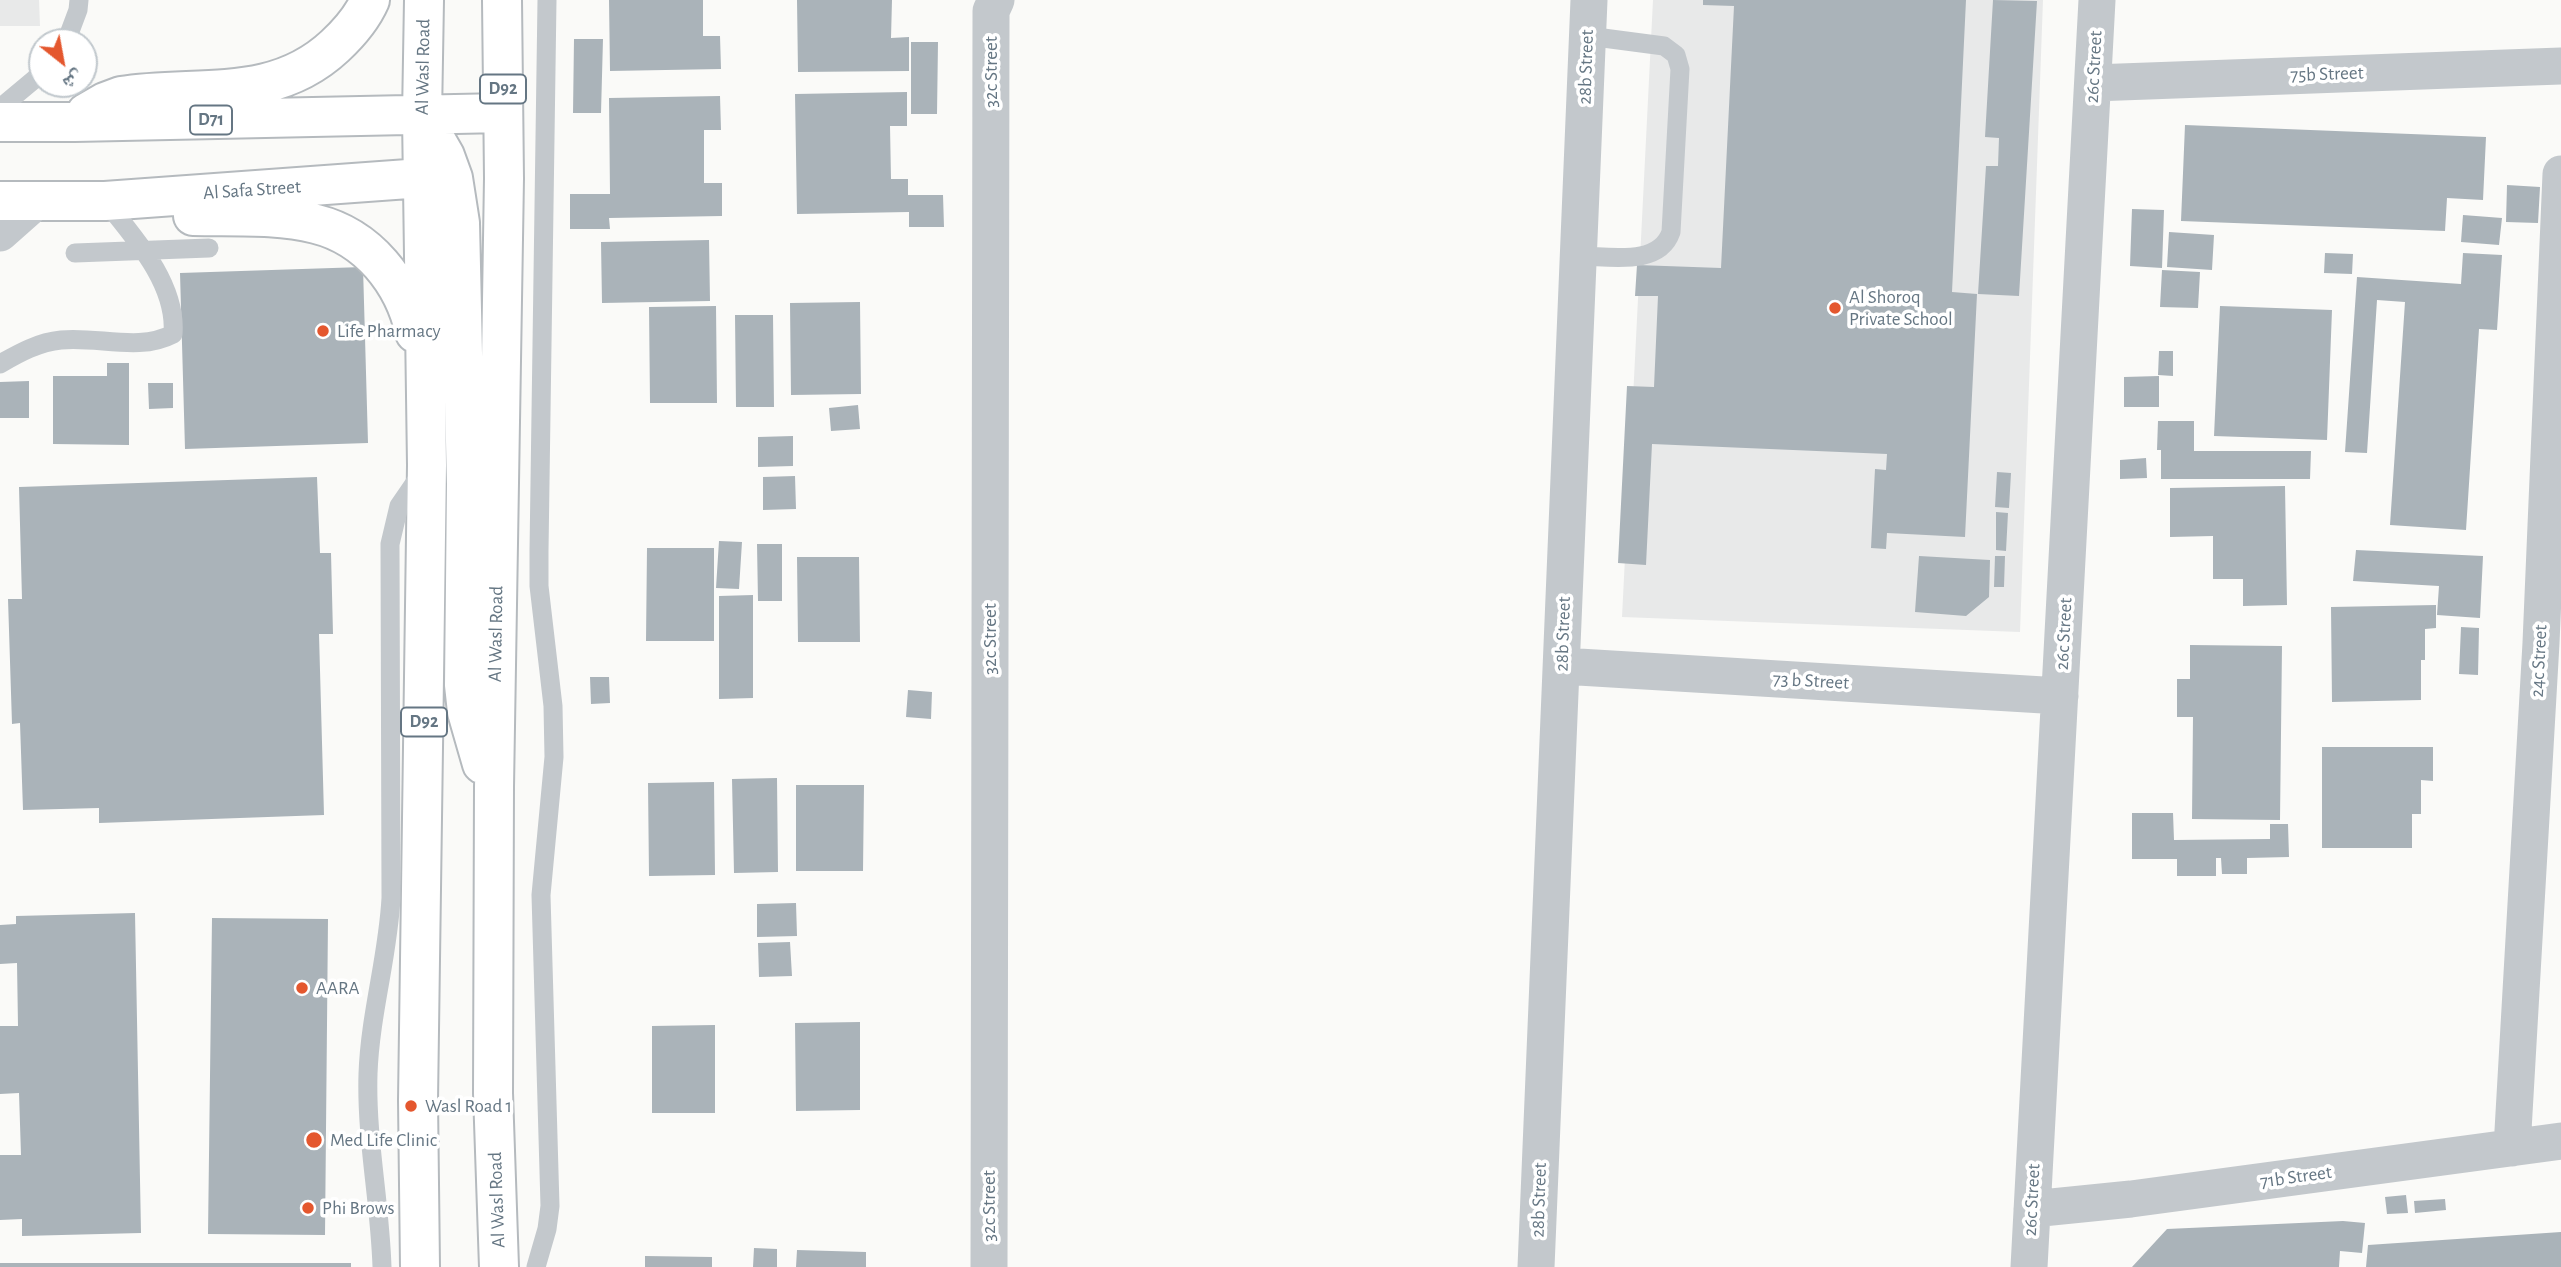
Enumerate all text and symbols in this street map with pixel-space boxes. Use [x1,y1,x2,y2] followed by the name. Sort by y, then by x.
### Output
[411,19,435,115] street label: Al Wasl Road
[28,28,98,98] north arrow
[1573,29,1599,105] street label: 28b Street
[2081,30,2107,104] street label: 26c Street
[980,36,1002,108] street label: 32c Street
[2290,61,2364,87] street label: 75b Street
[60,66,87,93] text: ش
[480,74,526,104] road number: D92
[190,106,232,134] road number: D71
[202,175,302,205] street label: Al Safa Street
[1849,286,1953,330] place label: Al Shoroq Private School
[1827,300,1843,316] marker: Al Shoroq Private School
[337,320,441,342] place label: Life Pharmacy
[315,323,331,339] marker: Life Pharmacy
[484,586,508,682] street label: Al Wasl Road
[1550,596,1576,672] street label: 28b Street
[2051,597,2077,671] street label: 26c Street
[979,603,1001,675] street label: 32c Street
[2526,624,2552,698] street label: 24c Street
[1772,668,1850,694] street label: 73 b Street
[401,708,447,736] road number: D92
[316,977,359,999] place label: AARA
[294,980,310,996] marker: AARA
[425,1095,512,1117] place label: Wasl Road 1
[403,1098,419,1114] marker: Wasl Road 1
[330,1129,437,1151] place label: Med Life Clinic
[304,1130,324,1150] marker: Med Life Clinic
[484,1152,510,1248] street label: Al Wasl Road
[2259,1161,2333,1193] street label: 71b Street
[1526,1162,1552,1238] street label: 28b Street
[2019,1163,2045,1237] street label: 26c Street
[978,1170,1000,1242] street label: 32c Street
[322,1197,395,1219] place label: Phi Brows
[300,1200,316,1216] marker: Phi Brows

